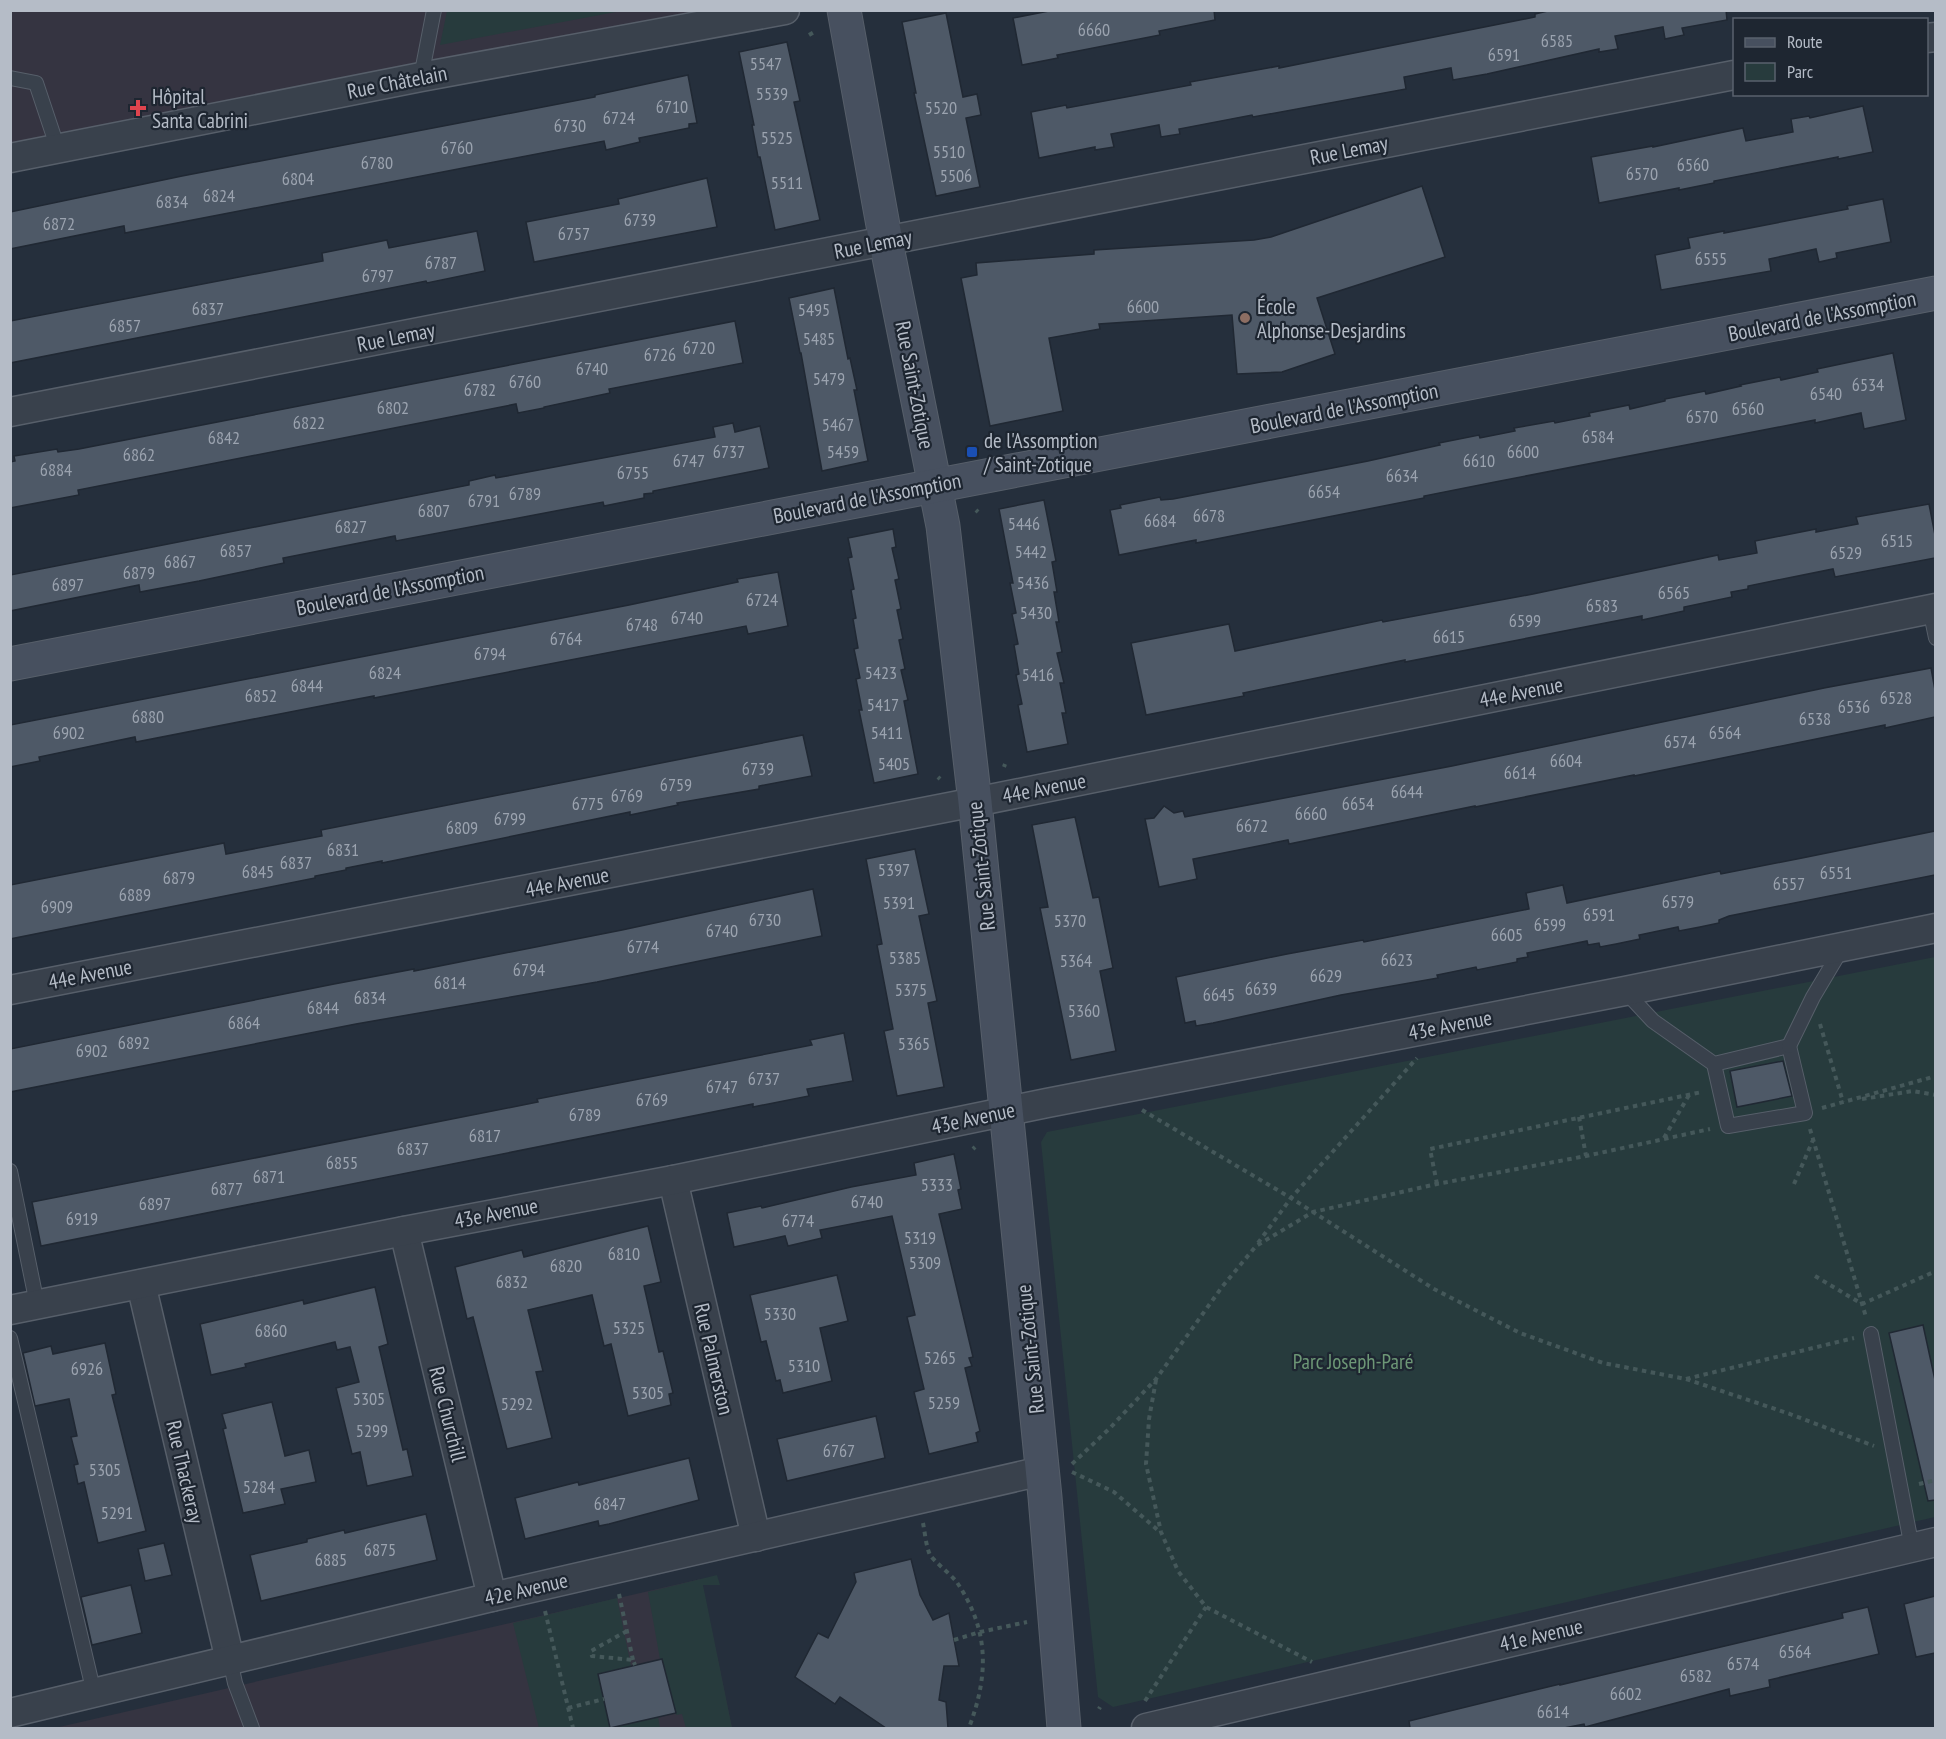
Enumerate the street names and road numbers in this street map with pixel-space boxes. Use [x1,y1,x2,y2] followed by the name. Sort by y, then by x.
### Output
[345,59,449,105] street label: Rue Châtelain
[1308,129,1390,171] street label: Rue Lemay
[832,223,914,265] street label: Rue Lemay
[1726,285,1918,347] street label: Boulevard de l'Assomption
[355,316,437,358] street label: Rue Lemay
[889,319,941,451] street label: Rue Saint-Zotique
[1248,377,1440,439] street label: Boulevard de l'Assomption
[771,467,963,529] street label: Boulevard de l'Assomption
[294,559,486,621] street label: Boulevard de l'Assomption
[1477,671,1565,713] street label: 44e Avenue
[1000,767,1088,809] street label: 44e Avenue
[961,800,1001,932] street label: Rue Saint-Zotique
[523,861,611,903] street label: 44e Avenue
[46,953,134,995] street label: 44e Avenue
[1406,1004,1494,1046] street label: 43e Avenue
[929,1096,1017,1140] street label: 43e Avenue
[452,1192,540,1234] street label: 43e Avenue
[1010,1283,1050,1415] street label: Rue Saint-Zotique
[688,1301,740,1417] street label: Rue Palmerston
[423,1364,473,1464] street label: Rue Churchill
[160,1418,210,1526] street label: Rue Thackeray
[482,1566,570,1612] street label: 42e Avenue
[1497,1612,1585,1658] street label: 41e Avenue

